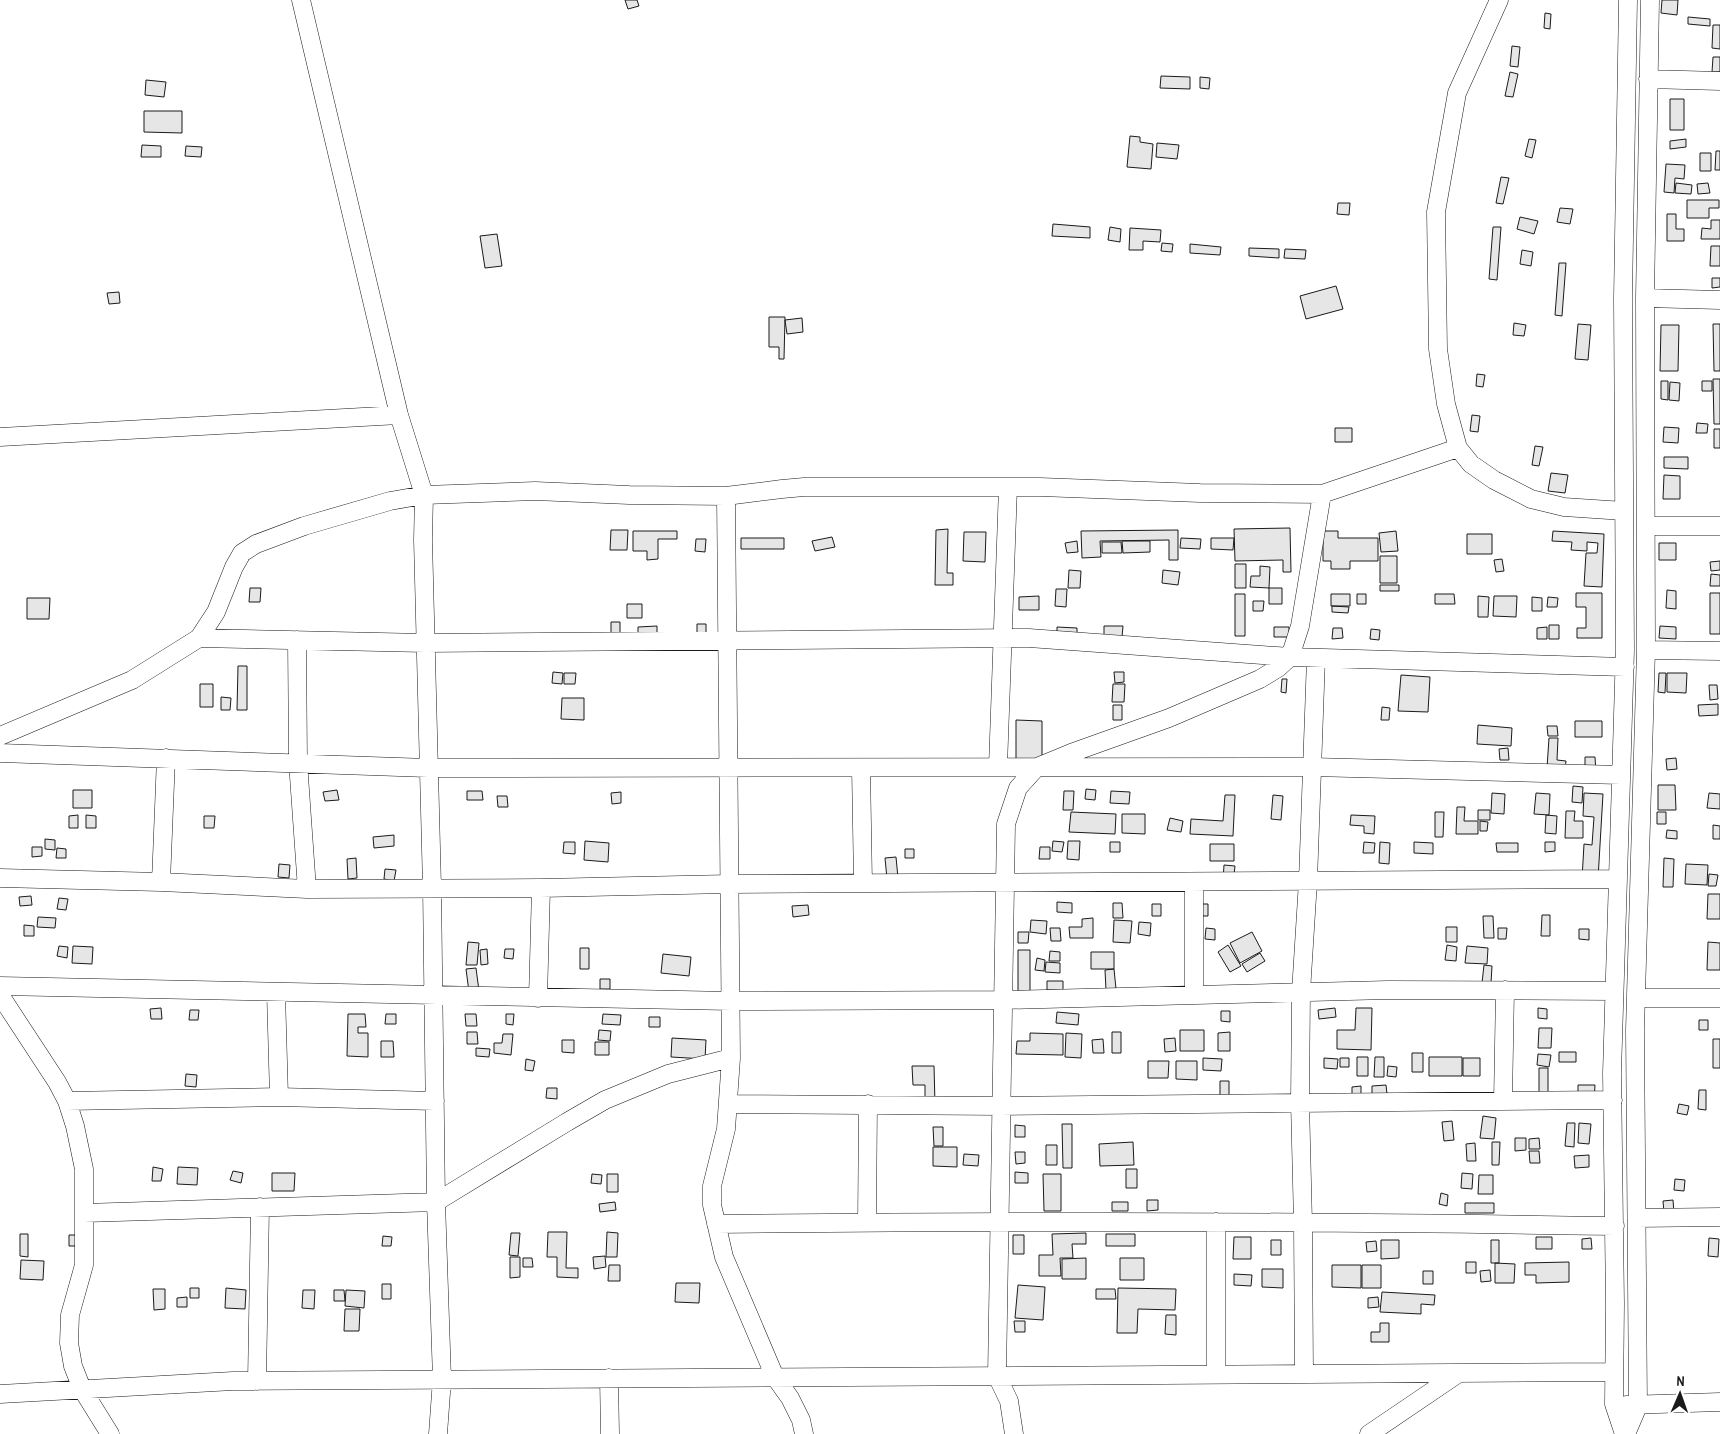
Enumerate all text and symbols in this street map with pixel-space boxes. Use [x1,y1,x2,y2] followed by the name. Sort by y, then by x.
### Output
[1655,1369,1705,1419] north arrow
[1676,1372,1685,1390] text: N

